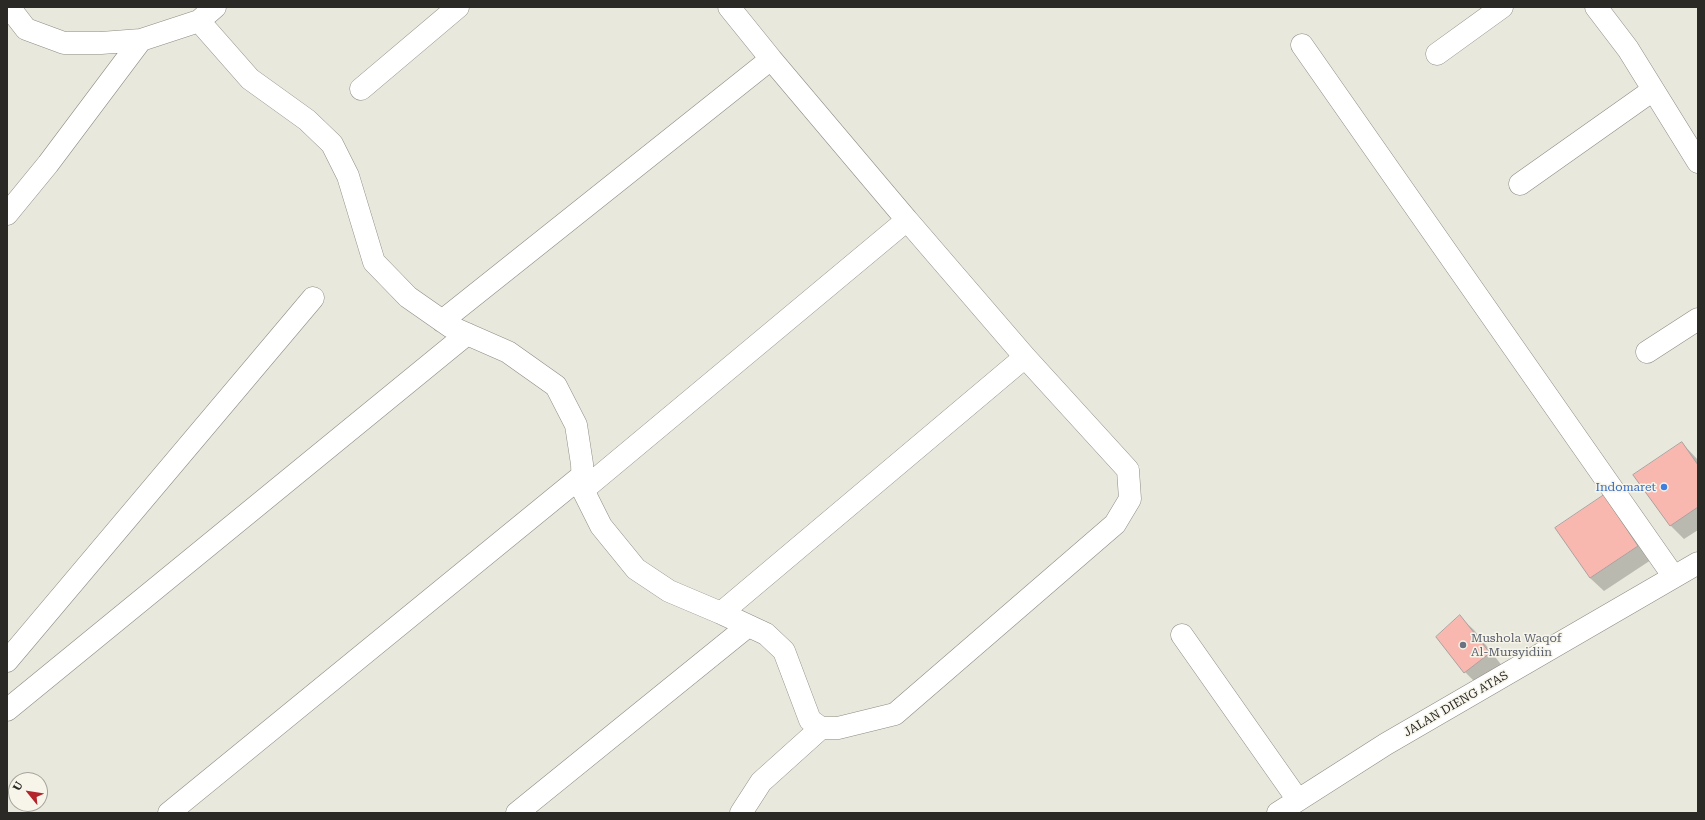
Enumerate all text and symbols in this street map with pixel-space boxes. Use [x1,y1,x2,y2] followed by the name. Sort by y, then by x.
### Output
[1595,480,1656,494] place label: Indomaret
[1659,482,1669,492] marker: Indomaret
[1471,631,1561,659] place label: Mushola Waqof Al-Mursyidiin
[1458,640,1468,650] marker: Mushola Waqof Al-Mursyidiin
[1401,668,1511,740] street label: JALAN DIENG ATAS
[8,772,48,812] north arrow
[10,779,26,793] text: U

